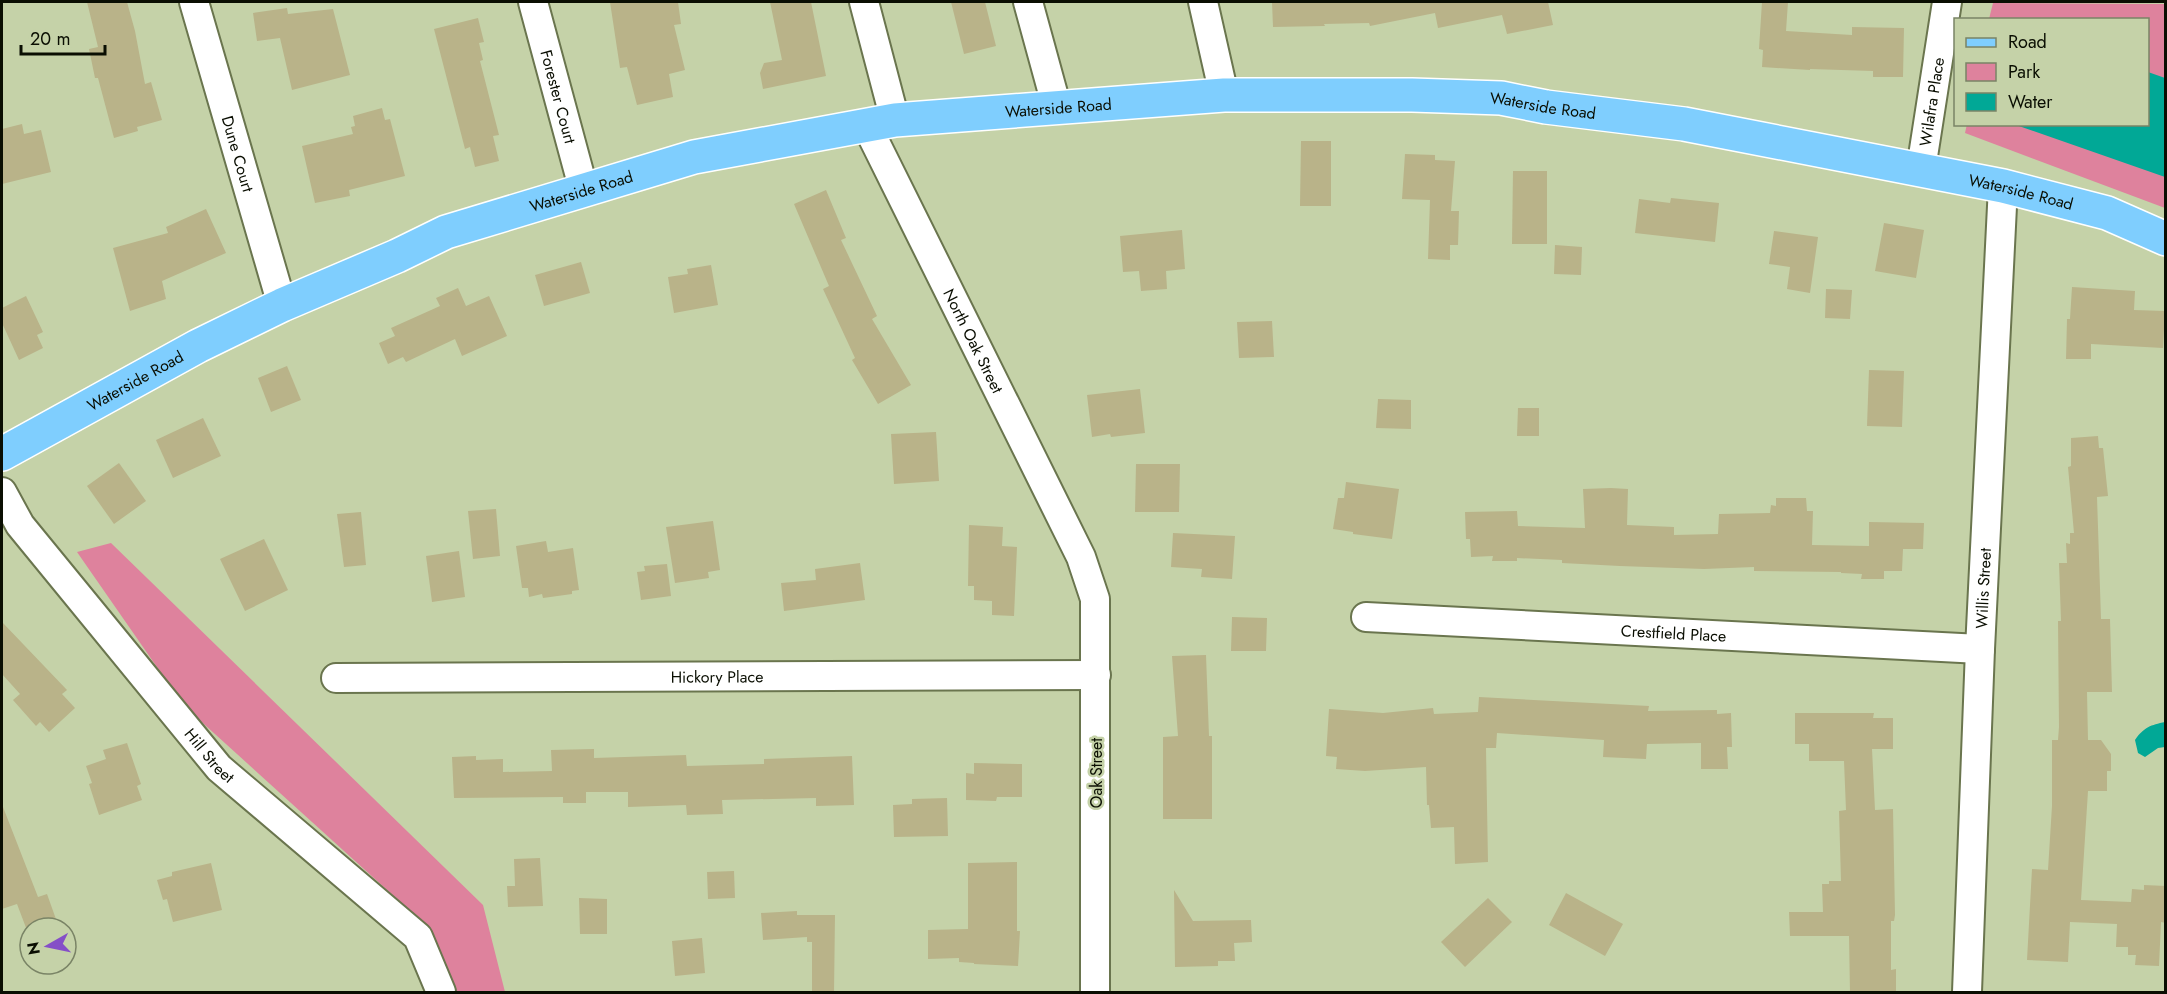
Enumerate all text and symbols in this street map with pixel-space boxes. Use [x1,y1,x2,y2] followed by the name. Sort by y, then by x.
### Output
[21,18,105,56] scale bar
[1954,18,2149,126] legend
[30,26,70,52] text: 20 m
[2008,29,2047,55] text: Road
[534,47,582,146] street label: Forester Court
[1914,56,1950,148] street label: Wilafra Place
[2008,59,2040,85] text: Park
[1490,87,1597,125] street label: Waterside Road
[2008,89,2053,115] text: Water
[1004,93,1112,124] street label: Waterside Road
[216,113,260,195] street label: Dune Court
[527,165,636,218] street label: Waterside Road
[1967,169,2076,216] street label: Waterside Road
[937,285,1009,397] street label: North Oak Street
[83,345,188,417] street label: Waterside Road
[1970,547,1997,629] street label: Willis Street
[1620,619,1727,648] street label: Crestfield Place
[671,665,763,689] street label: Hickory Place
[179,723,239,788] street label: Hill Street
[1085,738,1108,808] street label: Oak Street
[18,916,78,976] north arrow
[21,940,46,956] text: N

